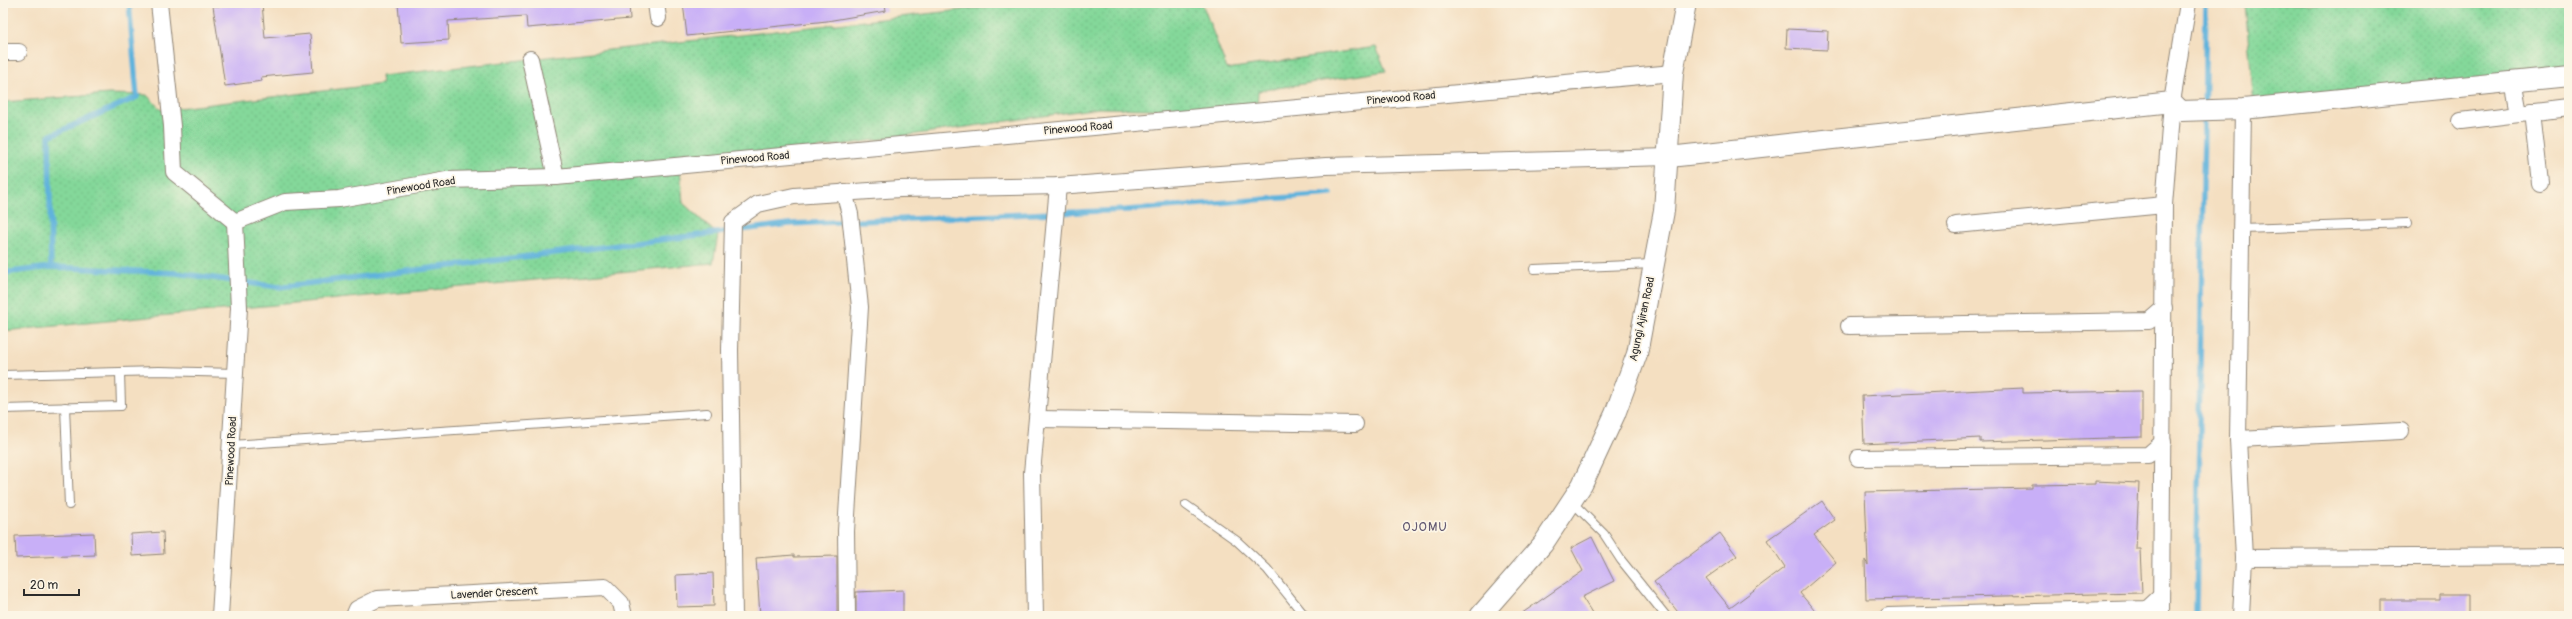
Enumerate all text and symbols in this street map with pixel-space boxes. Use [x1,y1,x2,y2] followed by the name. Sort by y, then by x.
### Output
[1366,89,1436,107] street label: Pinewood Road
[1043,119,1113,137] street label: Pinewood Road
[720,149,790,167] street label: Pinewood Road
[386,174,456,198] street label: Pinewood Road
[1627,276,1657,362] street label: Agungi Ajiran Road
[223,416,239,486] street label: Pinewood Road
[1402,519,1448,535] district label: OJOMU
[24,571,79,597] scale bar
[30,578,59,593] text: 20 m
[450,584,538,602] street label: Lavender Crescent

